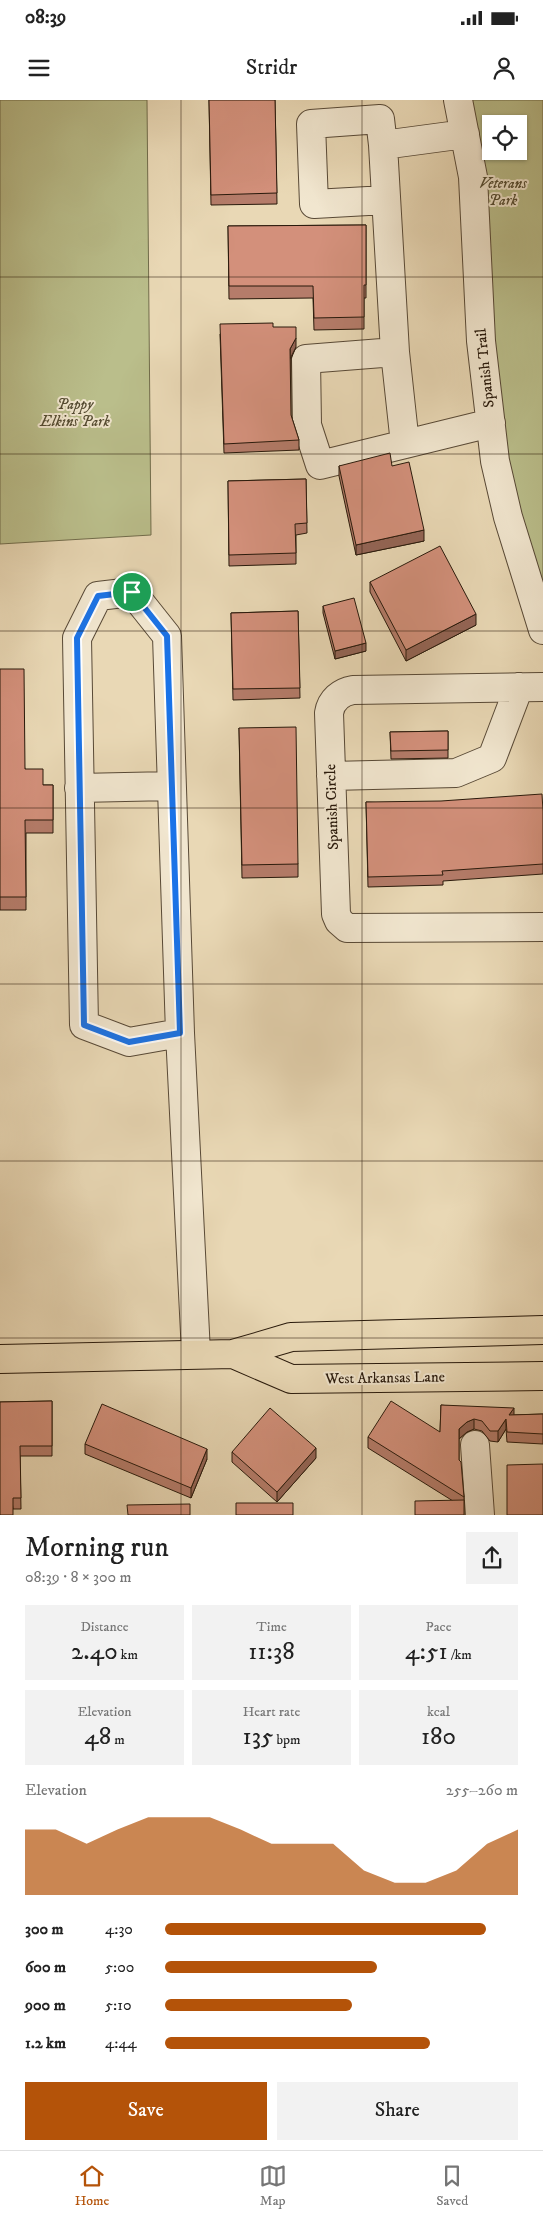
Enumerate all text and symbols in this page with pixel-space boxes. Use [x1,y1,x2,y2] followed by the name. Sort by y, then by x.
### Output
[25,6,66,29] text: 08:39
[25,54,53,82] icon: menu
[246,54,297,81] text: Stridr
[490,54,518,82] icon: person
[482,115,527,160] map controls
[482,115,527,160] button: locate
[479,174,527,210] park label: Veterans Park
[471,327,499,409] street label: Spanish Trail
[39,395,110,431] park label: Pappy Elkins Park
[111,571,153,613] pin
[118,578,146,606] icon: arrive
[321,764,343,850] street label: Spanish Circle
[324,1367,445,1389] street label: West Arkansas Lane
[25,1530,169,1565] text: Morning run
[466,1532,518,1584] button: share
[25,1567,132,1587] text: 08:39 · 8 × 300 m
[80,1618,129,1636] text: Distance
[256,1618,287,1636] text: Time
[426,1618,451,1636] text: Pace
[71,1636,118,1667] text: 2.40
[248,1636,295,1667] text: 11:38
[405,1636,448,1667] text: 4:51
[118,1646,138,1664] text: km
[448,1646,472,1664] text: /km
[77,1703,132,1721] text: Elevation
[243,1703,300,1721] text: Heart rate
[427,1703,450,1721] text: kcal
[84,1721,111,1752] text: 48
[242,1721,273,1752] text: 135
[421,1721,456,1752] text: 180
[111,1731,125,1749] text: m
[273,1731,301,1749] text: bpm
[25,1780,87,1800] text: Elevation
[446,1780,518,1800] text: 255–260 m
[25,1919,64,1939] text: 300 m
[105,1919,133,1939] text: 4:30
[25,1957,66,1977] text: 600 m
[105,1957,134,1977] text: 5:00
[25,1995,66,2015] text: 900 m
[105,1995,132,2015] text: 5:10
[25,2033,66,2053] text: 1.2 km
[105,2033,137,2053] text: 4:44
[25,2082,267,2140] button: Save
[277,2082,518,2140] button: Share
[75,2162,109,2210] tab: Home
[259,2162,287,2210] tab: Map
[436,2162,468,2210] tab: Saved

